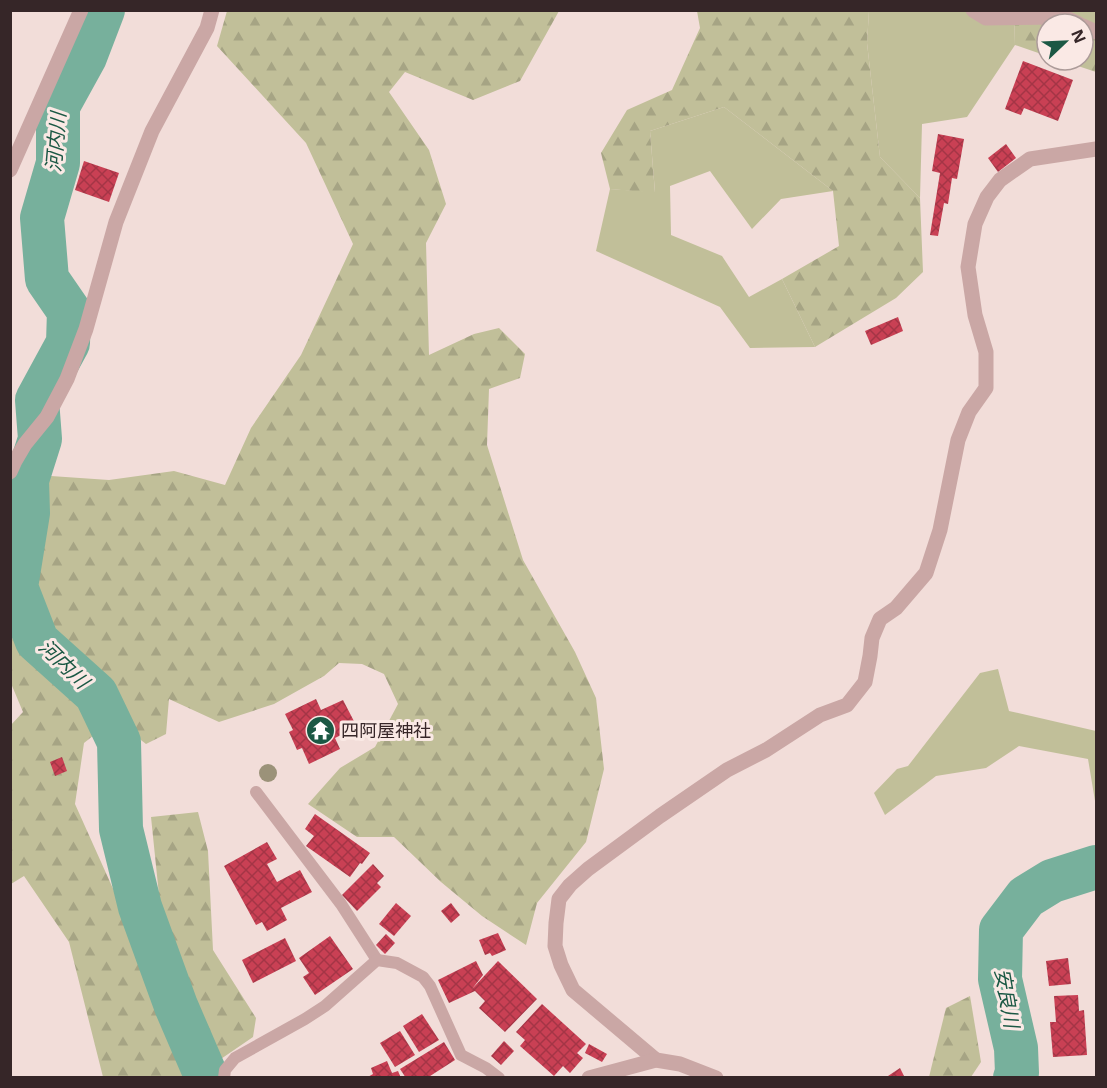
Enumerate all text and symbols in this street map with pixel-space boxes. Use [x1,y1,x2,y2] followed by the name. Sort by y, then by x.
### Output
[1035,12,1095,72] north arrow
[1066,26,1091,46] text: N
[39,109,72,173] water label: 河内川
[33,633,97,696] water label: 河内川
[304,715,336,747] temple icon: 四阿屋神社
[341,718,431,742] place label: 四阿屋神社
[989,966,1026,1032] water label: 安良川

